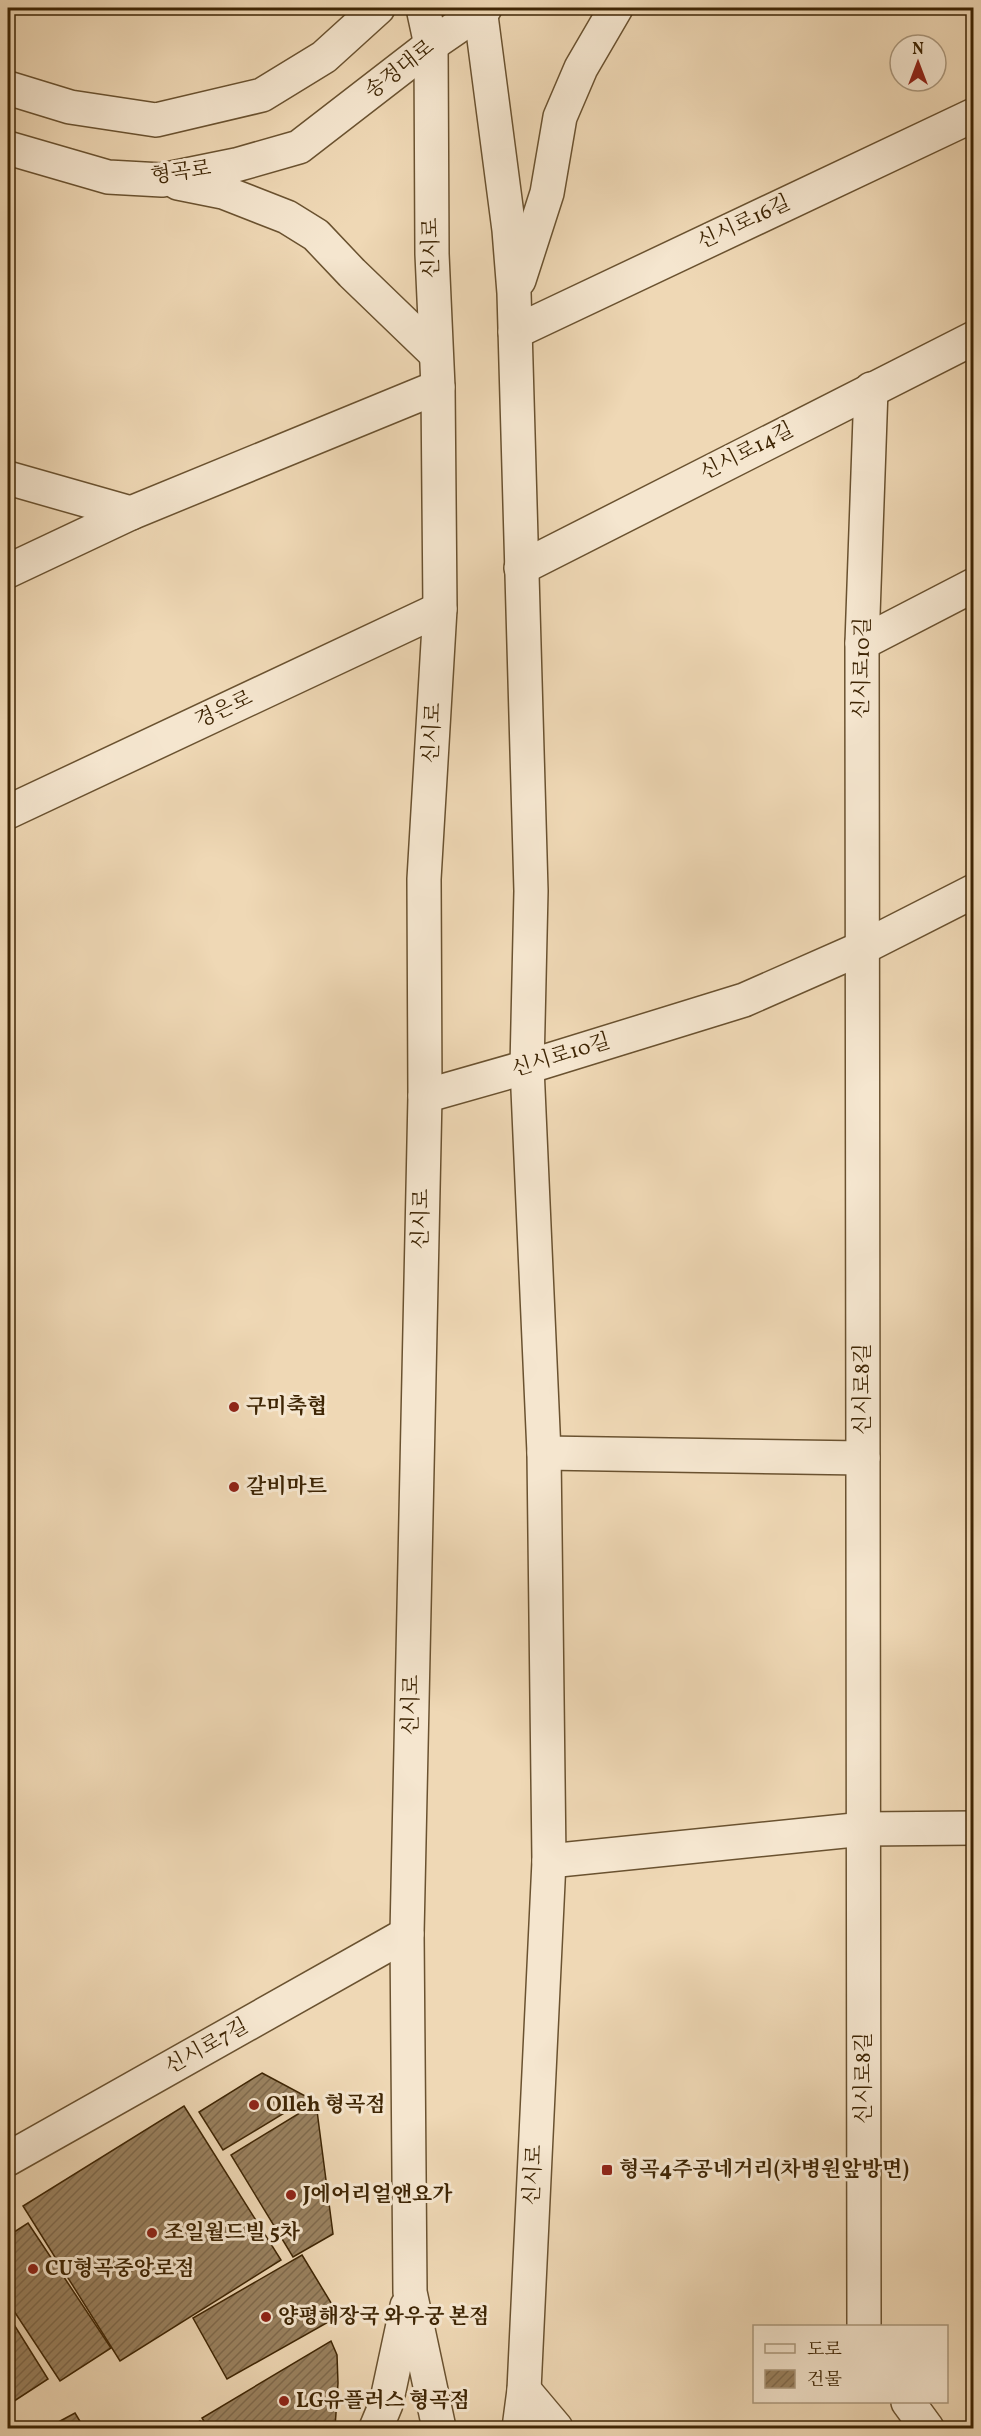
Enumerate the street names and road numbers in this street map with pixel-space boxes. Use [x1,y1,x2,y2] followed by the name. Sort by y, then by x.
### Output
[359,34,441,106] street label: 송정대로
[149,154,213,192] street label: 형곡로
[693,189,795,257] street label: 신시로16길
[417,217,447,279] street label: 신시로
[695,416,799,488] street label: 신시로14길
[848,617,878,719] street label: 신시로10길
[190,684,258,736] street label: 경은로
[417,702,449,764] street label: 신시로
[508,1027,614,1085] street label: 신시로10길
[407,1188,437,1250] street label: 신시로
[849,1343,878,1435] street label: 신시로8길
[397,1674,427,1736] street label: 신시로
[160,2012,254,2082] street label: 신시로7길
[850,2032,879,2124] street label: 신시로8길
[518,2144,550,2206] street label: 신시로

